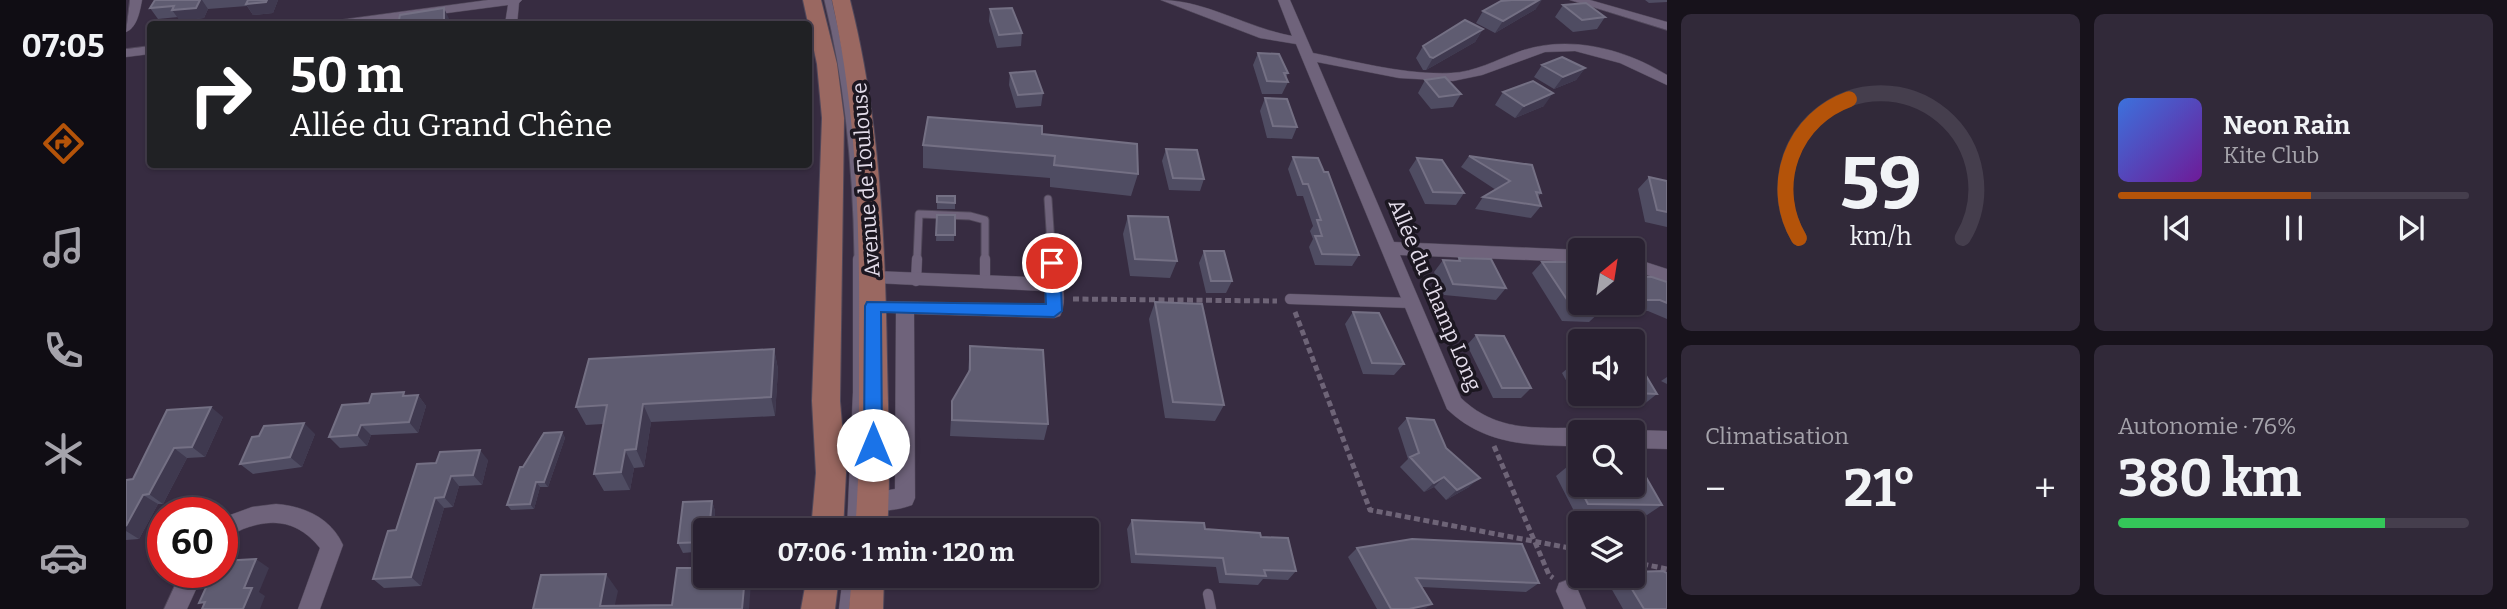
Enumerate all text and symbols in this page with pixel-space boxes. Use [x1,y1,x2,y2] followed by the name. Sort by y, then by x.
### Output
[22,27,104,65] text: 07:05
[290,46,403,105] text: 50 m
[175,49,266,140] icon: right
[846,82,886,278] street label: Avenue de Toulouse
[290,106,612,144] text: Allée du Grand Chêne
[2223,110,2350,141] text: Neon Rain
[39,119,88,168] icon: directions
[1839,141,1922,228] text: 59
[2223,141,2319,169] text: Kite Club
[1383,195,1487,395] street label: Allée du Champ Long
[2158,209,2196,247] icon: previous
[2275,209,2313,247] icon: pause
[2392,209,2430,247] icon: next
[1850,222,1912,252] text: km/h
[39,223,88,272] icon: music
[1022,233,1082,293] pin
[1568,238,1645,315] north arrow
[1568,238,1645,588] map controls
[1033,244,1071,282] icon: arrive
[39,326,88,375] icon: phone
[1568,329,1645,406] button: sound
[836,408,910,482] position arrow
[2118,412,2297,440] text: Autonomie · 76%
[1568,420,1645,497] button: search
[1705,422,1849,450] text: Climatisation
[39,429,88,478] icon: climate
[2118,447,2301,510] text: 380 km
[1844,457,1916,520] text: 21°
[1705,466,1726,512] text: −
[2034,466,2056,512] text: +
[147,497,238,588] speed limit sign: 60
[1568,511,1645,588] button: layers
[39,533,88,582] icon: car
[778,537,1014,568] text: 07:06 · 1 min · 120 m

